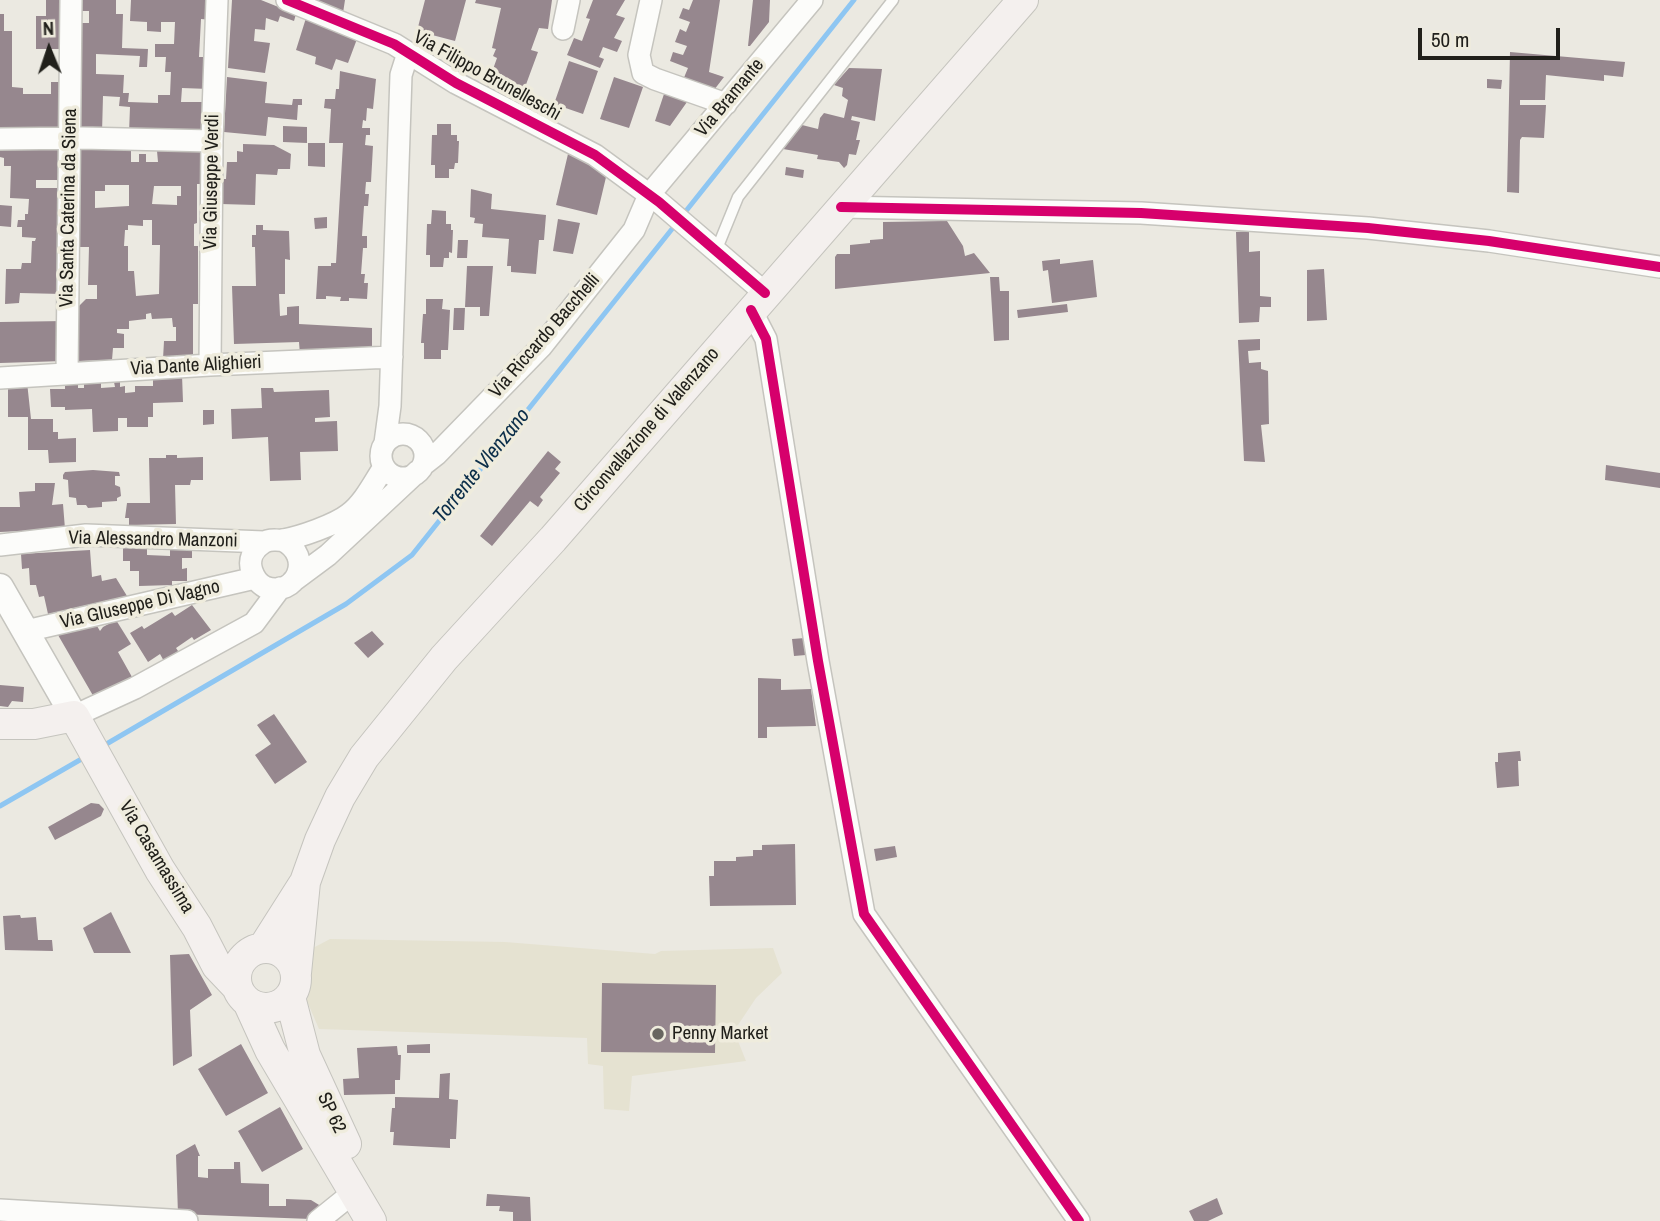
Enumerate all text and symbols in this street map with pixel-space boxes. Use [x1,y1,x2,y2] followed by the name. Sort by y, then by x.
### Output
[14,14,84,84] north arrow
[1422,14,1564,58] scale bar
[42,15,54,41] text: N
[1431,25,1469,54] text: 50 m
[409,26,565,126] street label: Via Filippo Brunelleschi
[691,54,769,142] street label: Via Bramante
[56,108,82,308] street label: Via Santa Caterina da Siena
[199,114,225,250] street label: Via Giuseppe Verdi
[485,269,605,403] street label: Via Riccardo Bacchelli
[569,343,725,517] street label: Circonvallazione di Valenzano
[130,351,262,381] street label: Via Dante Alighieri
[428,404,536,528] water label: Torrente Vlenzano
[68,527,238,553] street label: Via Alessandro Manzoni
[58,576,222,634] street label: Via GIuseppe Di Vagno
[114,797,198,917] street label: Via Casamassima
[672,1023,768,1045] place label: Penny Market
[650,1026,666,1042] marker: Penny Market
[312,1089,350,1137] street label: SP 62

